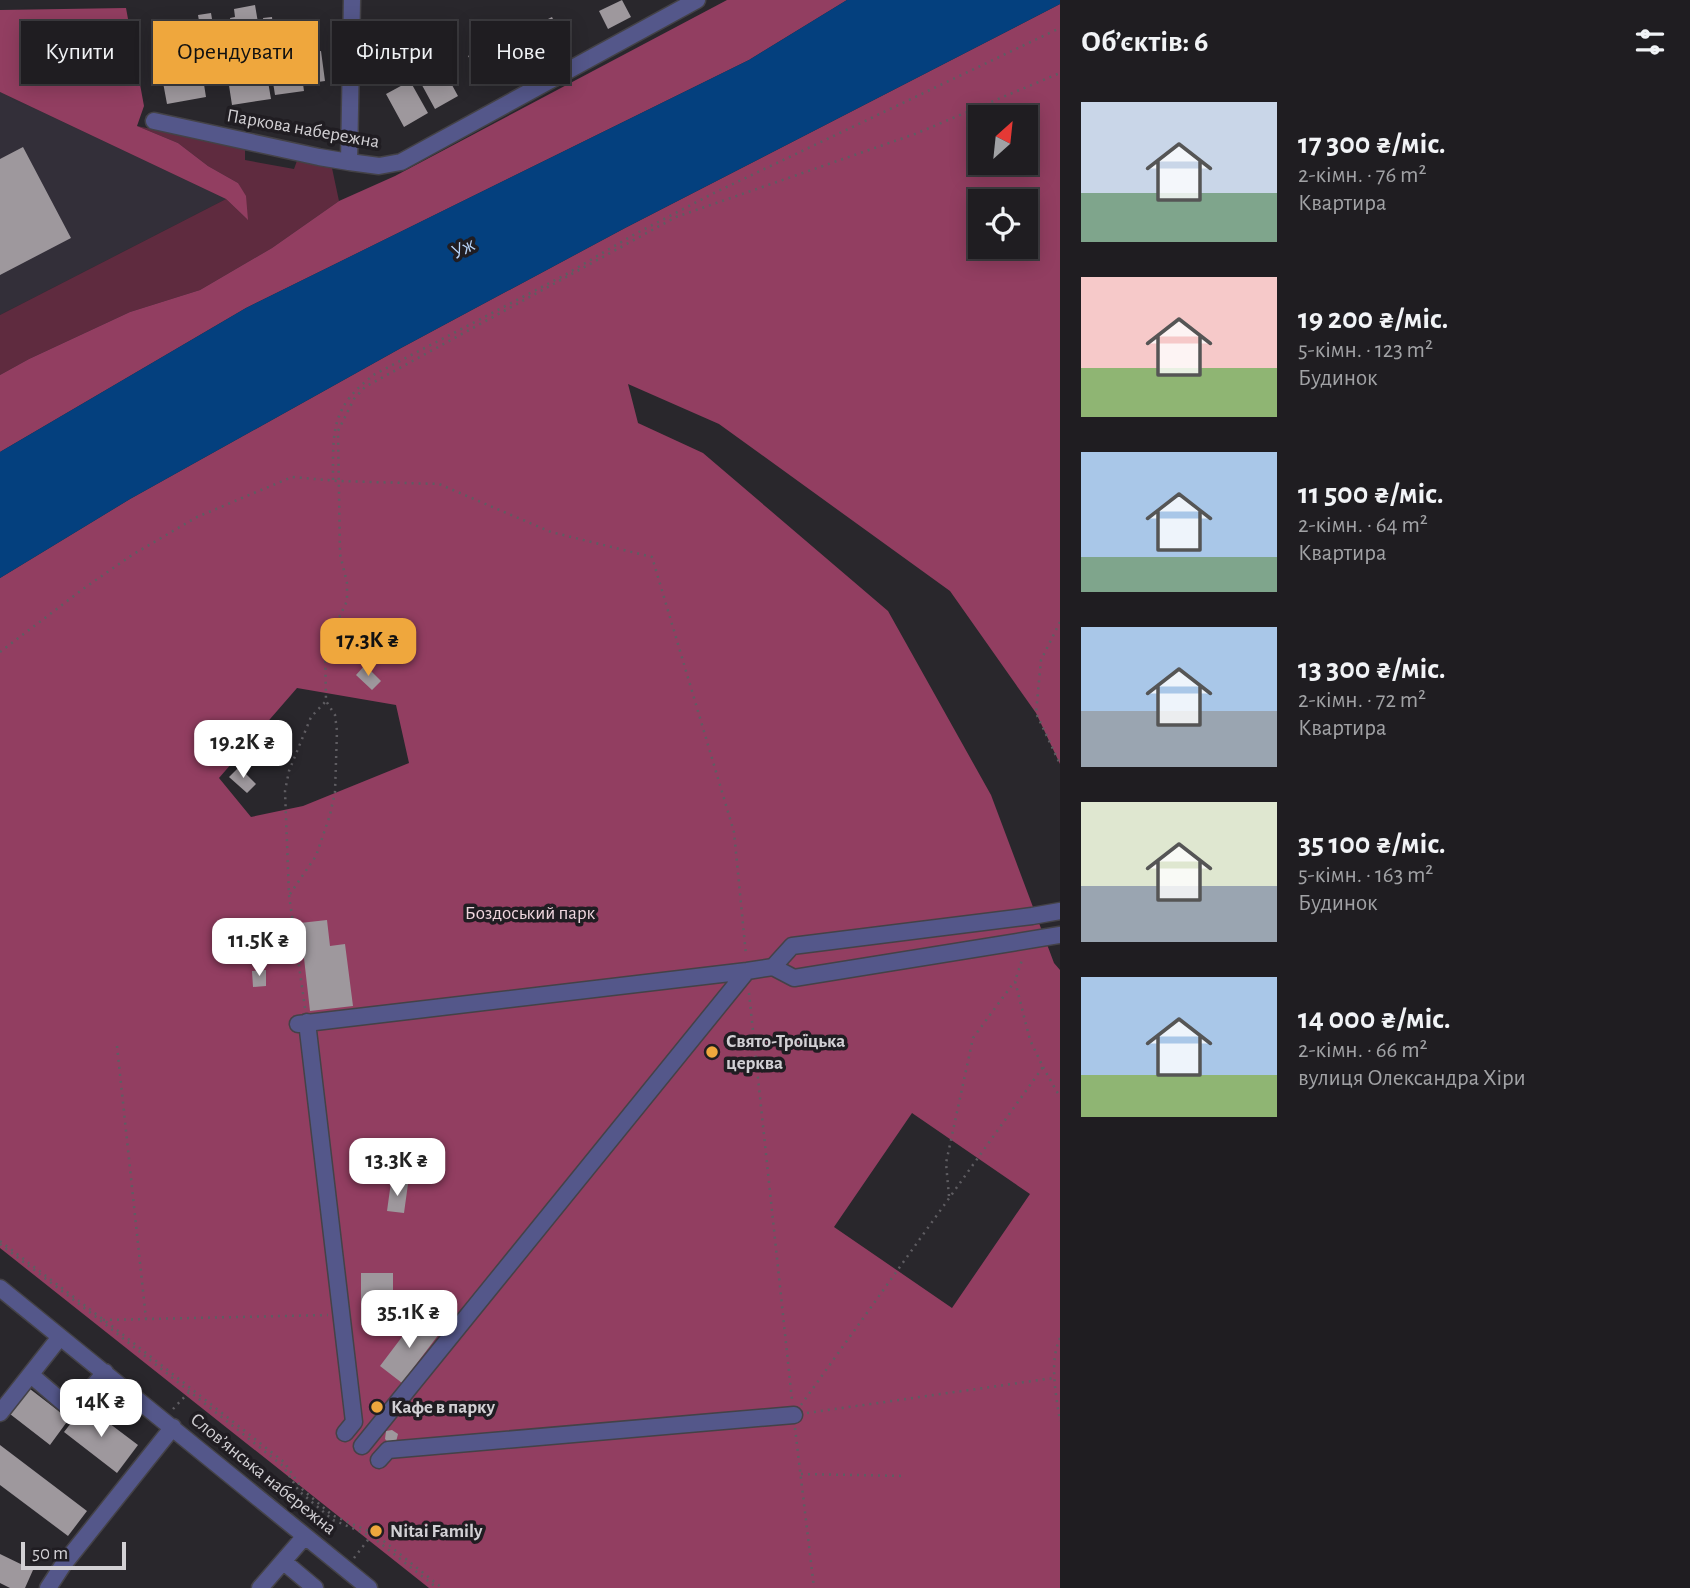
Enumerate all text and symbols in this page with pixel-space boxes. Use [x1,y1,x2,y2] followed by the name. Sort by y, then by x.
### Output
[21,21,139,84] chip: Купити
[153,21,318,84] chip: Орендувати
[332,21,457,84] chip: Фільтри
[471,21,570,84] chip: Нове
[1631,23,1669,61] icon: filters
[1081,27,1208,57] text: Об’єктів: 6
[968,105,1038,175] north arrow
[968,105,1038,259] map controls
[225,106,381,152] street label: Паркова набережна
[1298,129,1446,159] text: 17 300 ₴/міс.
[1137,130,1221,214] icon: home
[1298,164,1426,187] text: 2-кімн. · 76 m²
[968,189,1038,259] button: locate
[1298,192,1386,215] text: Квартира
[448,233,479,263] water label: Уж
[1298,304,1448,334] text: 19 200 ₴/міс.
[1137,305,1221,389] icon: home
[1298,339,1433,362] text: 5-кімн. · 123 m²
[1298,367,1378,390] text: Будинок
[1298,479,1444,509] text: 11 500 ₴/міс.
[1137,480,1221,564] icon: home
[1298,514,1428,537] text: 2-кімн. · 64 m²
[1298,542,1386,565] text: Квартира
[303,618,433,678] pin: 17.3K ₴
[336,629,400,652] text: 17.3K ₴
[1298,654,1446,684] text: 13 300 ₴/міс.
[1137,655,1221,739] icon: home
[1298,689,1426,712] text: 2-кімн. · 72 m²
[1298,717,1386,740] text: Квартира
[178,720,308,780] pin: 19.2K ₴
[210,731,276,754] text: 19.2K ₴
[1298,829,1446,859] text: 35 100 ₴/міс.
[1137,830,1221,914] icon: home
[1298,864,1433,887] text: 5-кімн. · 163 m²
[1298,892,1378,915] text: Будинок
[465,904,595,923] park label: Боздоський парк
[194,918,324,978] pin: 11.5K ₴
[228,929,290,952] text: 11.5K ₴
[1298,1004,1451,1034] text: 14 000 ₴/міс.
[1137,1005,1221,1089] icon: home
[726,1032,845,1073] place label: Свято-Троїцька церква
[1298,1039,1428,1062] text: 2-кімн. · 66 m²
[704,1044,720,1060] marker: Свято-Троїцька церква
[1298,1067,1526,1090] text: вулиця Олександра Хіри
[332,1138,462,1198] pin: 13.3K ₴
[365,1149,429,1172] text: 13.3K ₴
[344,1290,474,1350] pin: 35.1K ₴
[377,1301,441,1324] text: 35.1K ₴
[52,1380,150,1439] pin: 14K ₴
[76,1390,126,1413] text: 14K ₴
[391,1398,495,1417] place label: Кафе в парку
[369,1399,385,1415] marker: Кафе в парку
[187,1410,340,1539] street label: Словʼянська набережна
[390,1522,483,1541] place label: Nitai Family
[368,1523,384,1539] marker: Nitai Family
[21,1539,126,1571] scale bar
[32,1544,68,1563] text: 50 m

